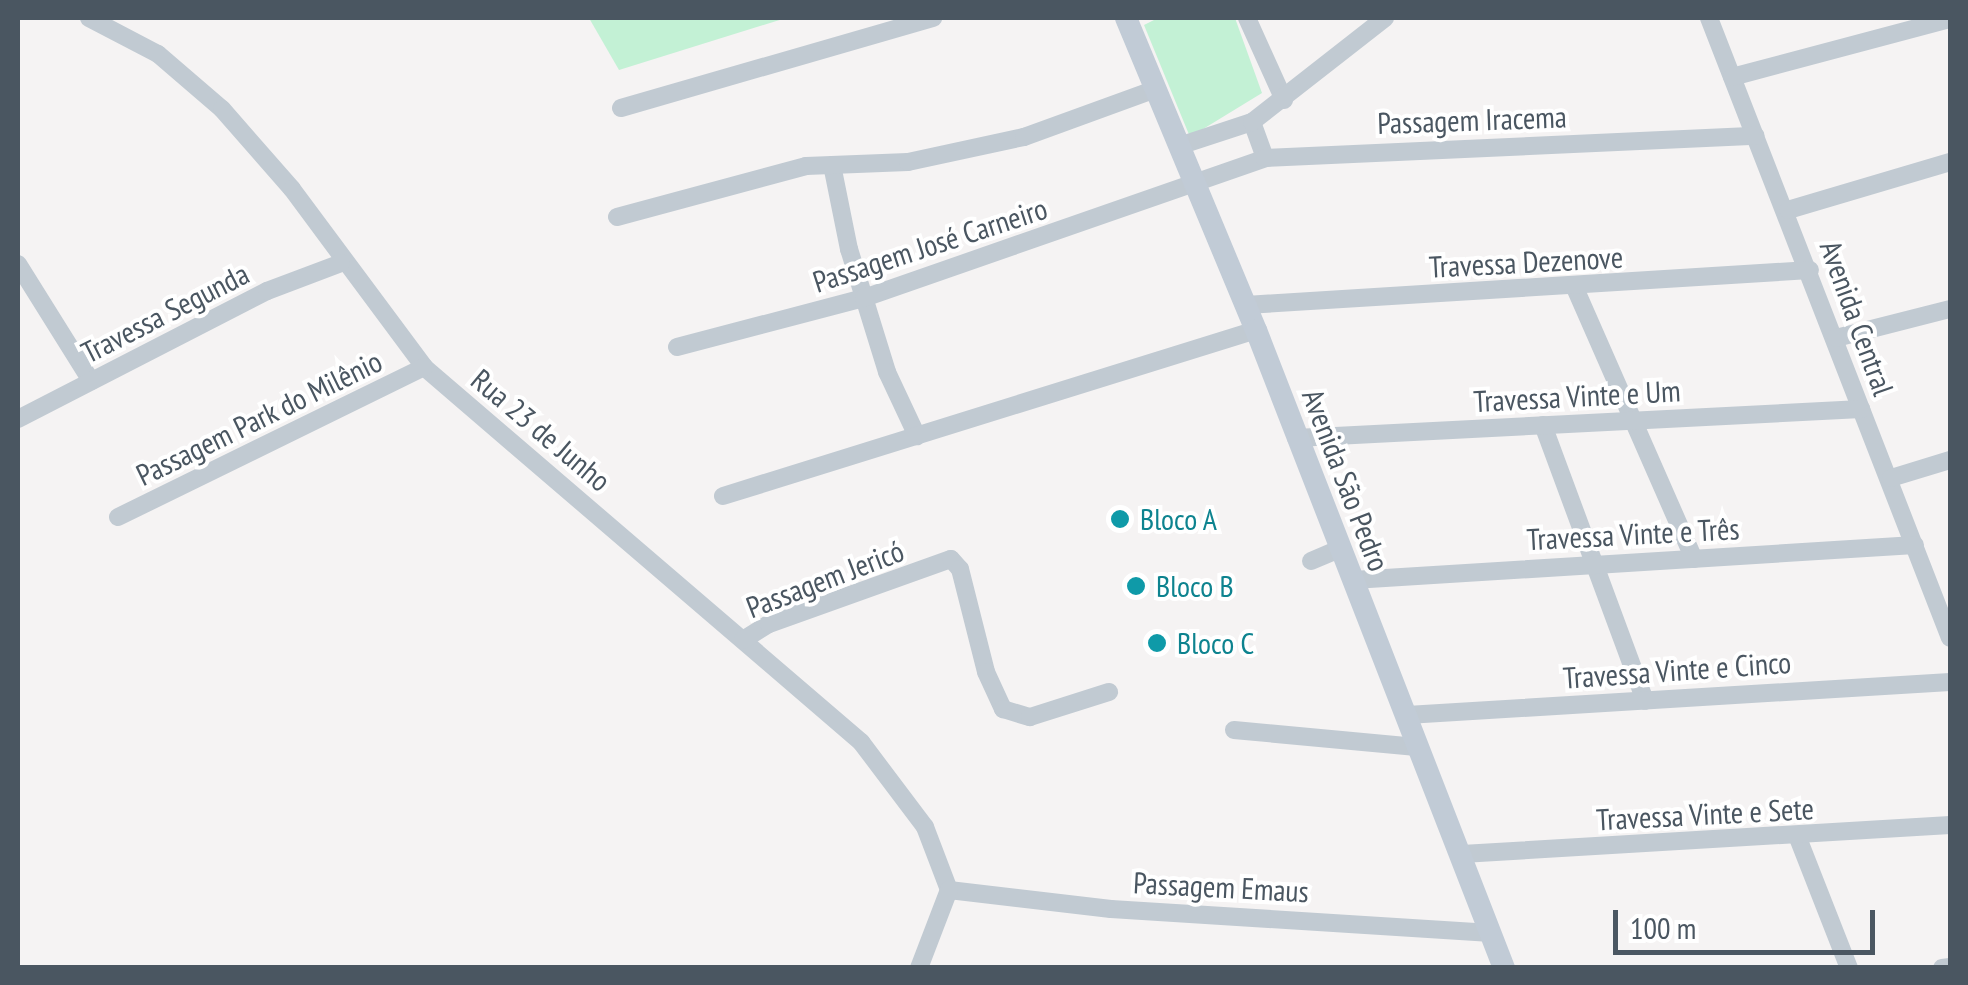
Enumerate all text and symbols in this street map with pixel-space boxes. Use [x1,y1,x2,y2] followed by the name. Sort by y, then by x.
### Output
[1377,99,1567,141] street label: Passagem Iracema
[808,190,1052,300] street label: Passagem José Carneiro
[1812,236,1902,400] street label: Avenida Central
[1428,239,1624,285] street label: Travessa Dezenove
[75,255,255,371] street label: Travessa Segunda
[130,343,388,493] street label: Passagem Park do Milênio
[464,361,618,499] street label: Rua 23 de Junho
[1472,373,1682,419] street label: Travessa Vinte e Um
[1295,384,1397,576] street label: Avenida São Pedro
[1140,501,1218,537] place label: Bloco A
[1109,508,1131,530] marker: Bloco A
[1525,510,1741,558] street label: Travessa Vinte e Três
[741,533,909,625] street label: Passagem Jericó
[1156,568,1234,604] place label: Bloco B
[1125,575,1147,597] marker: Bloco B
[1177,625,1254,661] place label: Bloco C
[1146,632,1168,654] marker: Bloco C
[1561,644,1793,696] street label: Travessa Vinte e Cinco
[1595,790,1815,838] street label: Travessa Vinte e Sete
[1132,864,1310,910] street label: Passagem Emaus
[1618,890,1880,952] scale bar
[1630,908,1696,947] text: 100 m

